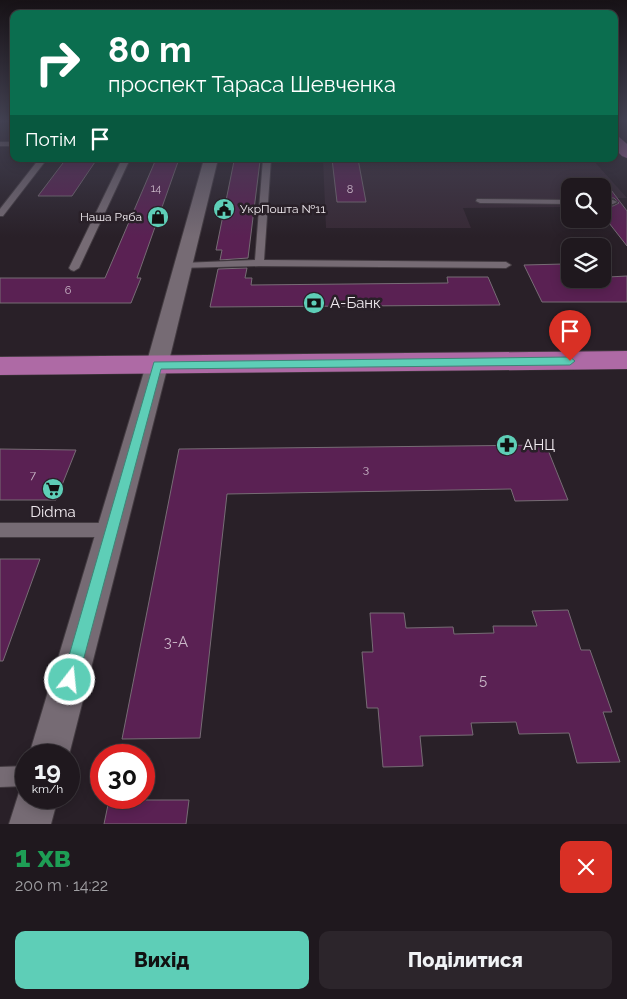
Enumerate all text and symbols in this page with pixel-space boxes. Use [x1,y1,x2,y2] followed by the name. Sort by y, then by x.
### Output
[108,29,192,70] text: 80 m
[25,30,90,95] icon: right
[108,71,396,97] text: проспект Тараса Шевченка
[86,125,114,153] icon: arrive
[25,128,76,150] text: Потім
[561,178,611,288] map controls
[561,178,611,228] button: search
[151,182,161,195] house number: 14
[347,183,353,196] house number: 8
[212,197,236,221] public building icon: УкрПошта №11
[240,202,326,216] place label: УкрПошта №11
[146,205,170,229] shop icon: Наша Ряба
[80,210,142,224] place label: Наша Ряба
[561,238,611,288] button: layers
[65,284,72,297] house number: 6
[302,291,326,315] bank icon: А-Банк
[330,294,381,312] place label: А-Банк
[549,310,591,361] pin
[556,317,584,345] icon: arrive
[495,433,519,457] pharmacy icon: АНЦ
[523,436,555,454] place label: АНЦ
[363,462,369,476] house number: 3
[30,468,37,482] house number: 7
[41,477,65,501] supermarket icon: Didma
[30,503,76,521] place label: Didma
[164,633,188,651] house number: 3-А
[43,653,95,705] position arrow
[479,671,487,689] house number: 5
[90,744,155,809] speed limit sign: 30
[34,755,61,785] text: 19
[32,782,63,796] text: km/h
[15,839,71,874] text: 1 хв
[560,841,612,893] button: close
[15,876,108,895] text: 200 m · 14:22
[15,931,309,989] button: Вихід
[319,931,612,989] button: Поділитися

